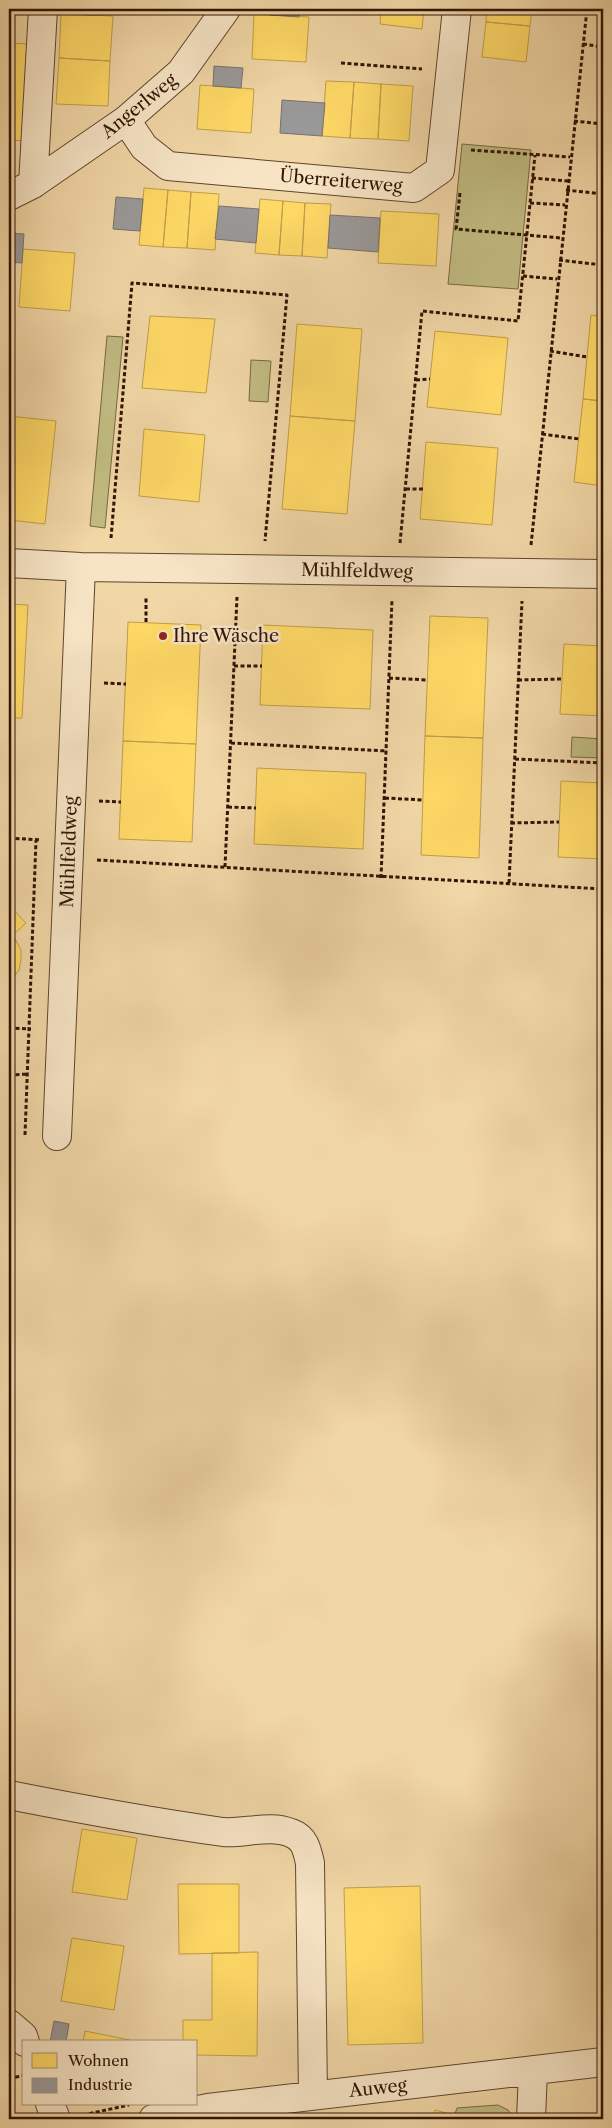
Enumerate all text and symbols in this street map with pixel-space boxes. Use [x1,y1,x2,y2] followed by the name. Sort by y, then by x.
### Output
[96,69,182,144] street label: Angerlweg
[279,164,404,197] street label: Überreiterweg
[301,559,414,583] street label: Mühlfeldweg
[173,625,279,647] place label: Ihre Wäsche
[157,630,169,642] marker: Ihre Wäsche
[56,795,82,908] street label: Mühlfeldweg
[22,2040,198,2106] legend
[67,2051,130,2070] text: Wohnen
[347,2074,408,2102] street label: Auweg
[68,2075,132,2094] text: Industrie

